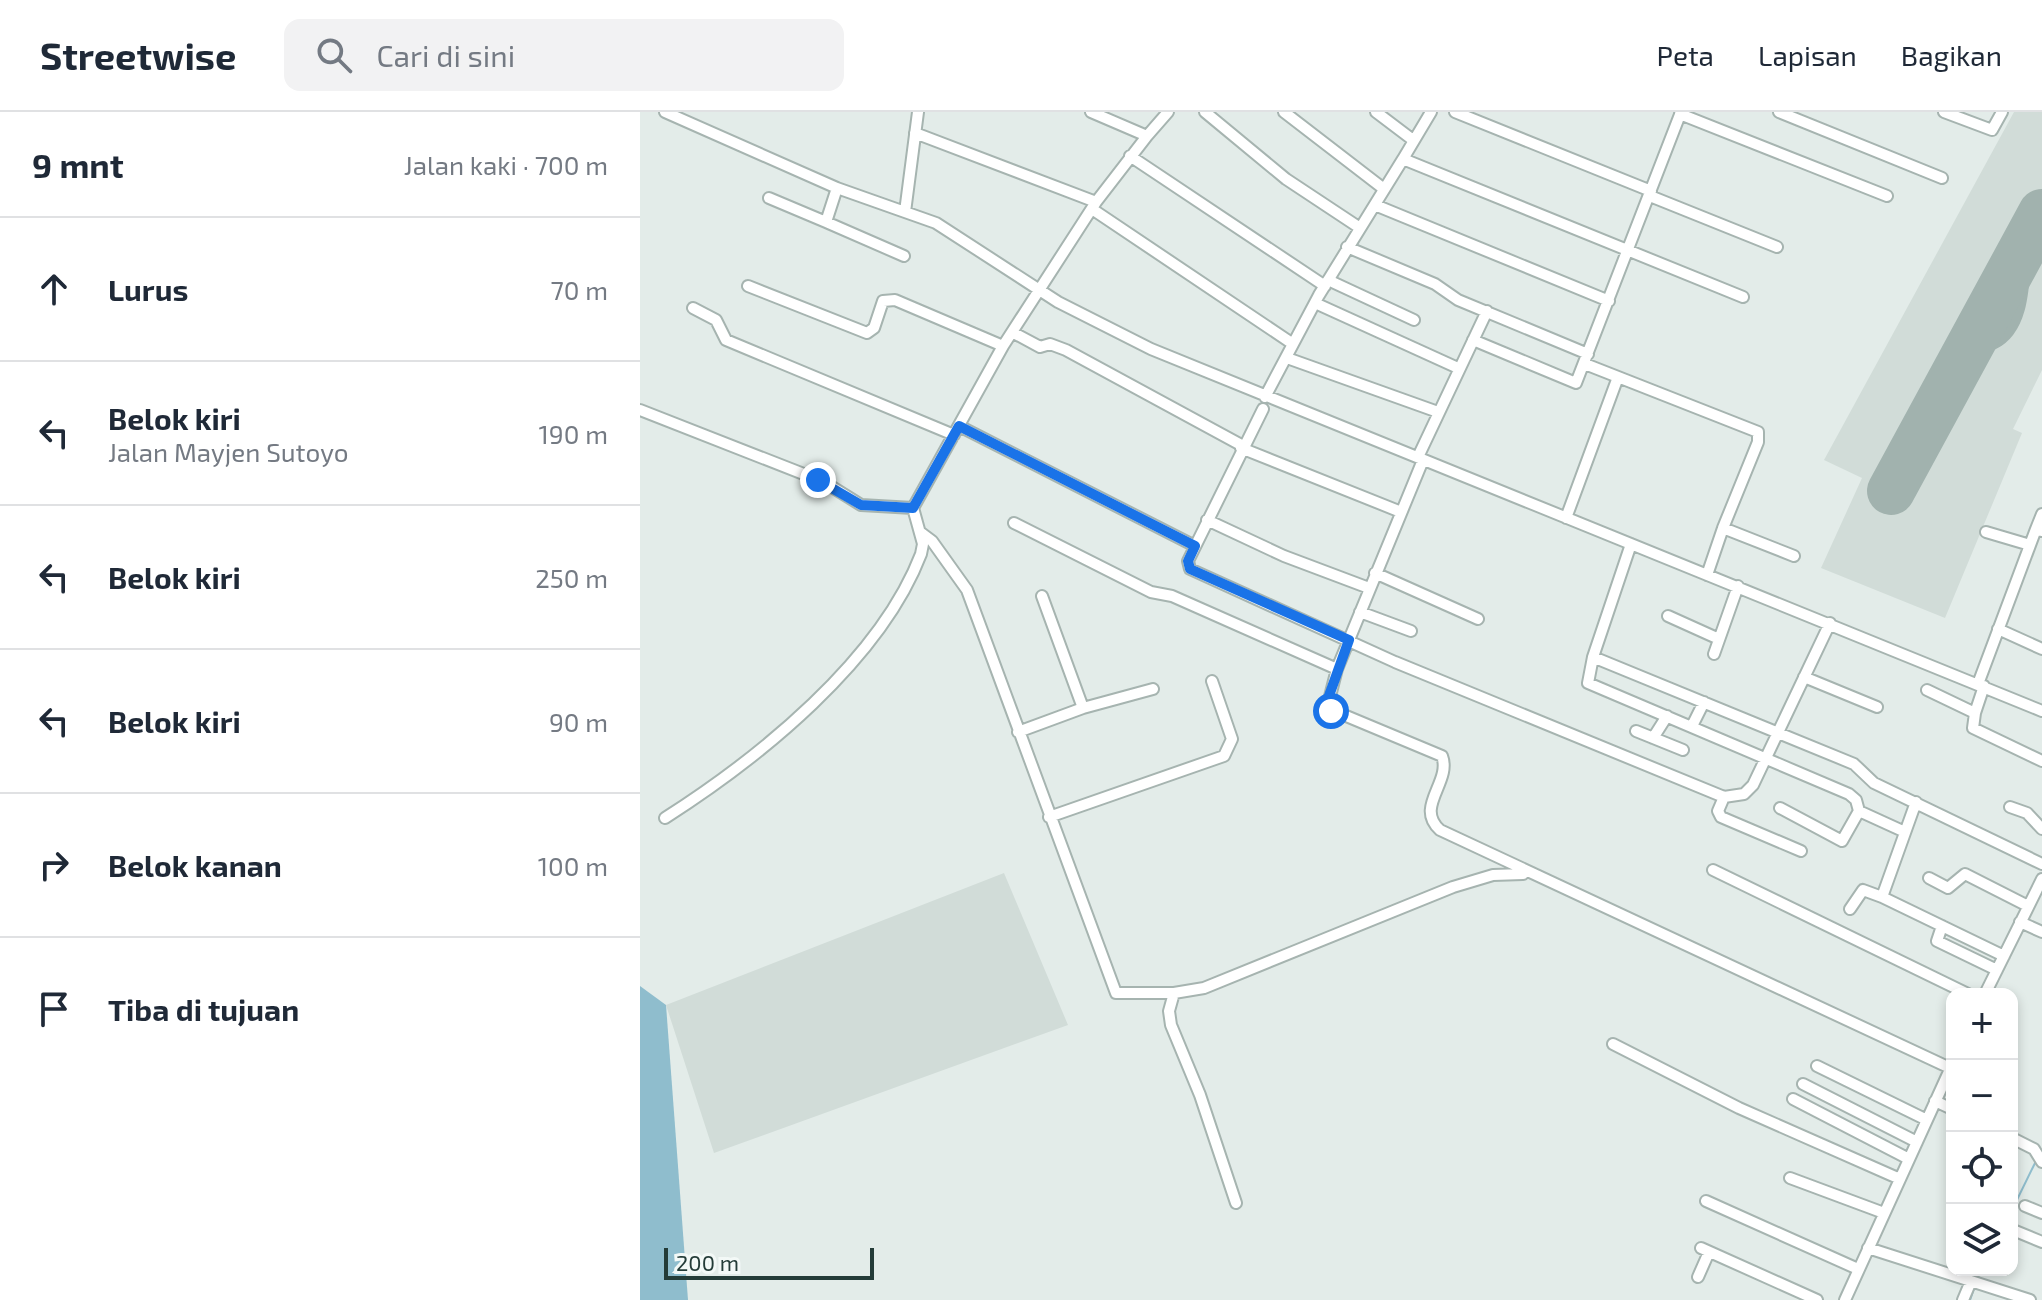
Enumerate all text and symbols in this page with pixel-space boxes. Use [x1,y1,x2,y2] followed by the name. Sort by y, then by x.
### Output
[284,19,844,91] search box
[40,32,236,78] text: Streetwise
[312,33,356,77] icon: search
[376,37,515,73] text: Cari di sini
[1657,38,1714,72] text: Peta
[1758,38,1857,72] text: Lapisan
[1901,38,2002,72] text: Bagikan
[32,144,124,185] text: 9 mnt
[404,149,608,180] text: Jalan kaki · 700 m
[32,267,76,311] icon: ahead
[108,271,188,307] text: Lurus
[550,274,608,305] text: 70 m
[108,400,241,436] text: Belok kiri
[32,411,76,455] icon: left
[539,418,608,449] text: 190 m
[108,436,349,467] text: Jalan Mayjen Sutoyo
[800,462,836,498] route end
[32,555,76,599] icon: left
[108,559,241,595] text: Belok kiri
[535,562,608,593] text: 250 m
[1313,693,1349,729] route start
[32,699,76,743] icon: left
[108,703,241,739] text: Belok kiri
[549,706,608,737] text: 90 m
[32,843,76,887] icon: right
[108,847,282,883] text: Belok kanan
[538,850,608,881] text: 100 m
[32,987,76,1031] icon: arrive
[1946,988,2018,1276] map controls
[1946,988,2018,1060] button: +
[108,991,299,1027] text: Tiba di tujuan
[1946,1060,2018,1132] button: −
[1946,1132,2018,1204] button: locate
[1946,1204,2018,1276] button: layers
[664,1244,874,1280] scale bar
[676,1249,739,1275] text: 200 m

